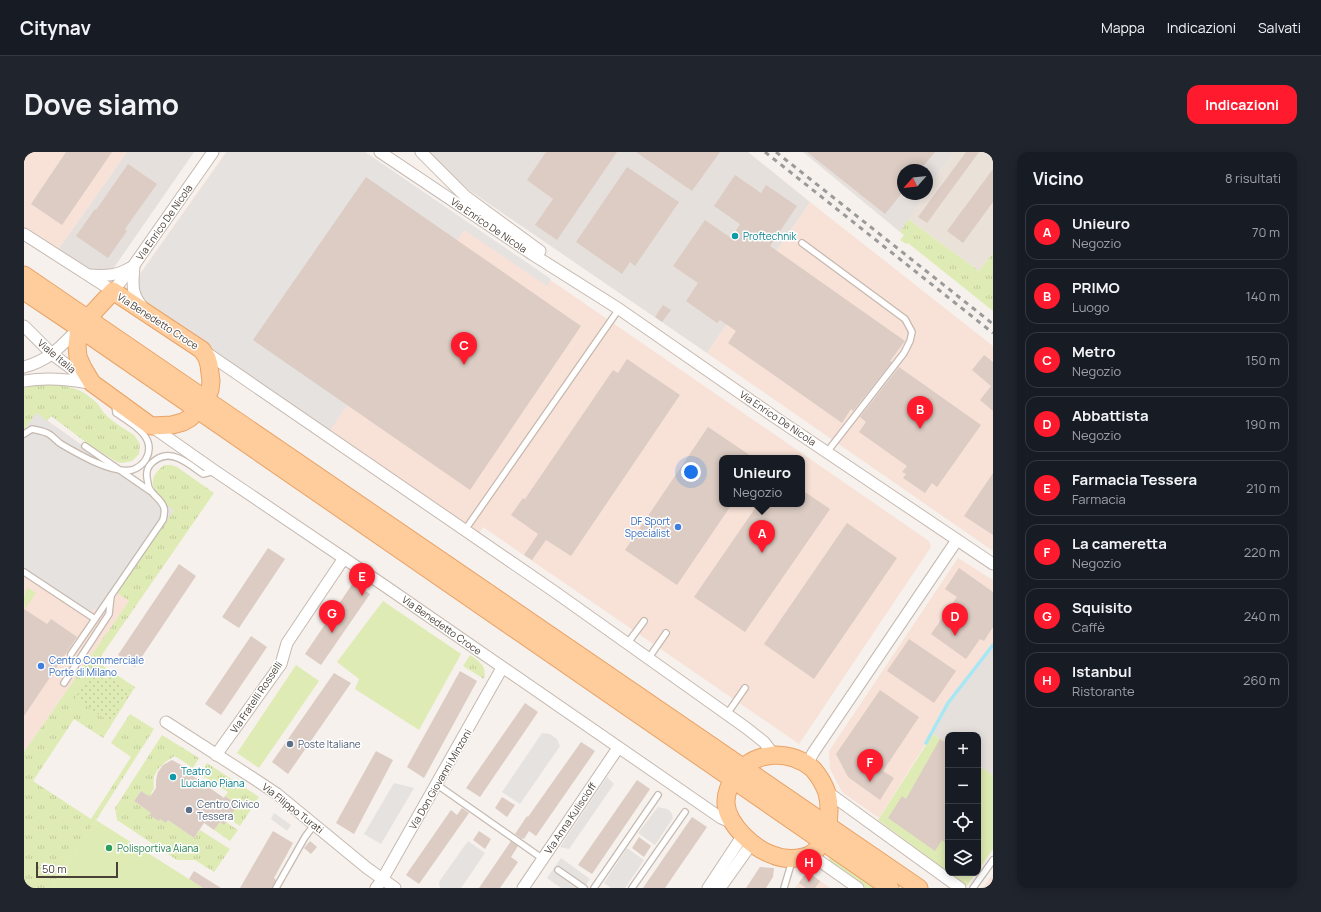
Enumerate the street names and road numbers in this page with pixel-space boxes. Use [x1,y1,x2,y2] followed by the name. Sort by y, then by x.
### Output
[133,181,195,263] street label: Via Enrico De Nicola
[448,194,530,256] street label: Via Enrico De Nicola
[115,289,201,353] street label: Via Benedetto Croce
[35,336,79,376] street label: Viale Italia
[737,387,819,449] street label: Via Enrico De Nicola
[399,592,485,658] street label: Via Benedetto Croce
[227,658,285,736] street label: Via Fratelli Rosselli
[406,726,474,832] street label: Via Don Giovanni Minzoni
[541,779,599,856] street label: Via Anna Kuliscioff
[259,780,327,836] street label: Via Filippo Turati

